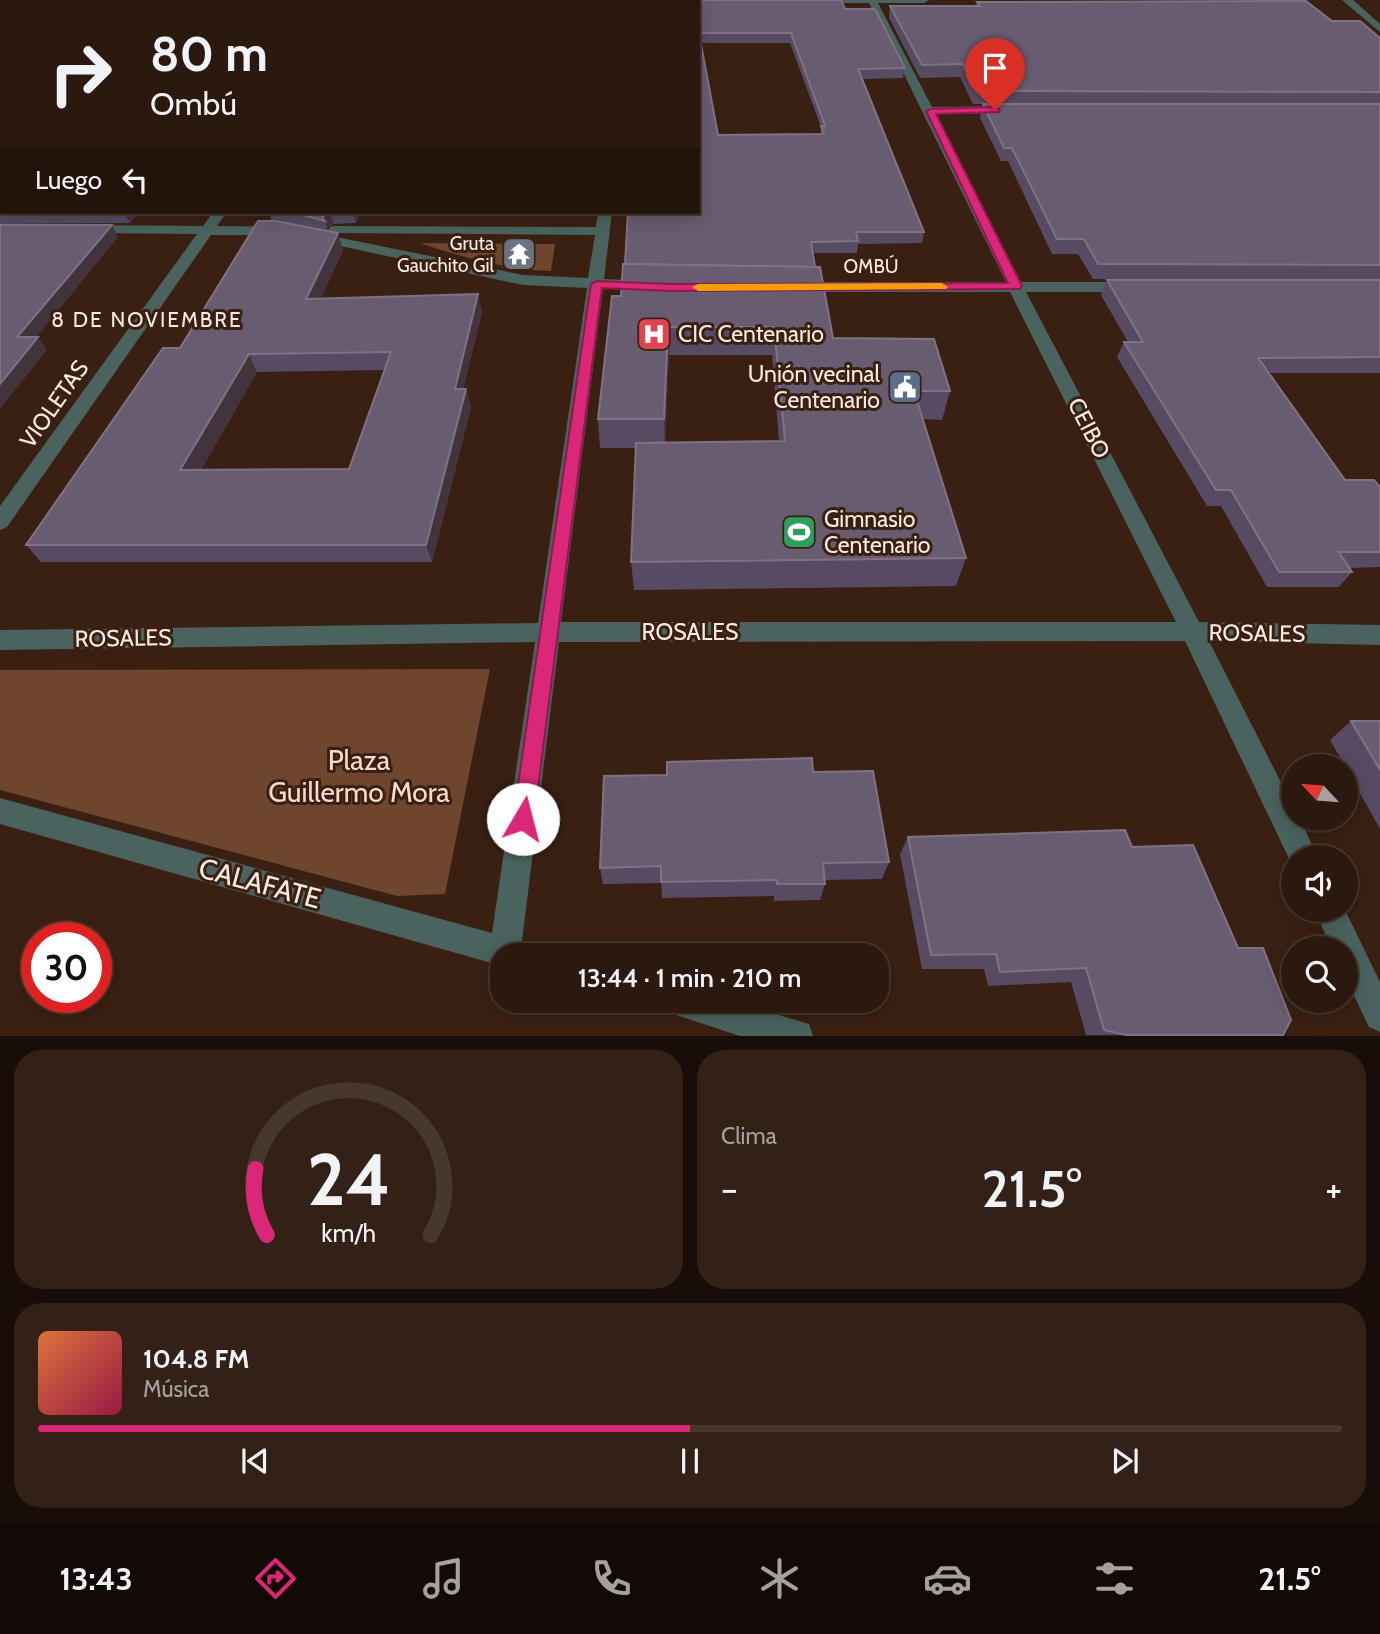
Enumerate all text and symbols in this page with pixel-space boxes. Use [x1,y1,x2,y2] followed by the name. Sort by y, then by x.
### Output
[150,24,268,83] text: 80 m
[35,28,126,119] icon: right
[965,38,1025,110] pin
[976,49,1014,87] icon: arrive
[150,84,237,123] text: Ombú
[116,161,154,199] icon: left
[35,164,102,196] text: Luego
[397,232,495,277] place label: Gruta Gauchito Gil
[500,235,538,273] temple icon: Gruta Gauchito Gil
[844,254,898,278] street label: OMBÚ
[51,307,243,332] district label: 8 DE NOVIEMBRE
[635,315,673,353] hospital icon: CIC Centenario
[678,320,824,348] place label: CIC Centenario
[14,355,94,453] street label: VIOLETAS
[748,360,881,414] place label: Unión vecinal Centenario
[886,368,924,406] public building icon: Unión vecinal Centenario
[1062,393,1116,463] street label: CEIBO
[824,505,930,559] place label: Gimnasio Centenario
[780,513,818,551] sports icon: Gimnasio Centenario
[642,618,738,646] street label: ROSALES
[1208,618,1306,648] street label: ROSALES
[74,623,172,653] street label: ROSALES
[268,743,450,809] park label: Plaza Guillermo Mora
[1281,754,1358,831] north arrow
[1281,754,1358,1013] map controls
[486,782,560,856] position arrow
[1281,845,1358,922] button: sound
[195,850,325,916] street label: CALAFATE
[21,922,112,1013] speed limit sign: 30
[1281,936,1358,1013] button: search
[578,962,801,994] text: 13:44 · 1 min · 210 m
[721,1122,777,1150] text: Clima
[307,1136,390,1224] text: 24
[981,1157,1082,1220] text: 21.5°
[721,1165,738,1212] text: −
[1325,1165,1342,1212] text: +
[321,1218,376,1248] text: km/h
[143,1343,249,1375] text: 104.8 FM
[143,1375,209,1403] text: Música
[236,1442,274,1480] icon: previous
[671,1442,709,1480] icon: pause
[1106,1442,1144,1480] icon: next
[251,1554,300,1603] icon: directions
[419,1554,468,1603] icon: music
[587,1554,636,1603] icon: phone
[755,1554,804,1603] icon: climate
[923,1554,972,1603] icon: car
[1090,1554,1139,1603] icon: filters
[59,1559,133,1598] text: 13:43
[1258,1559,1321,1598] text: 21.5°

